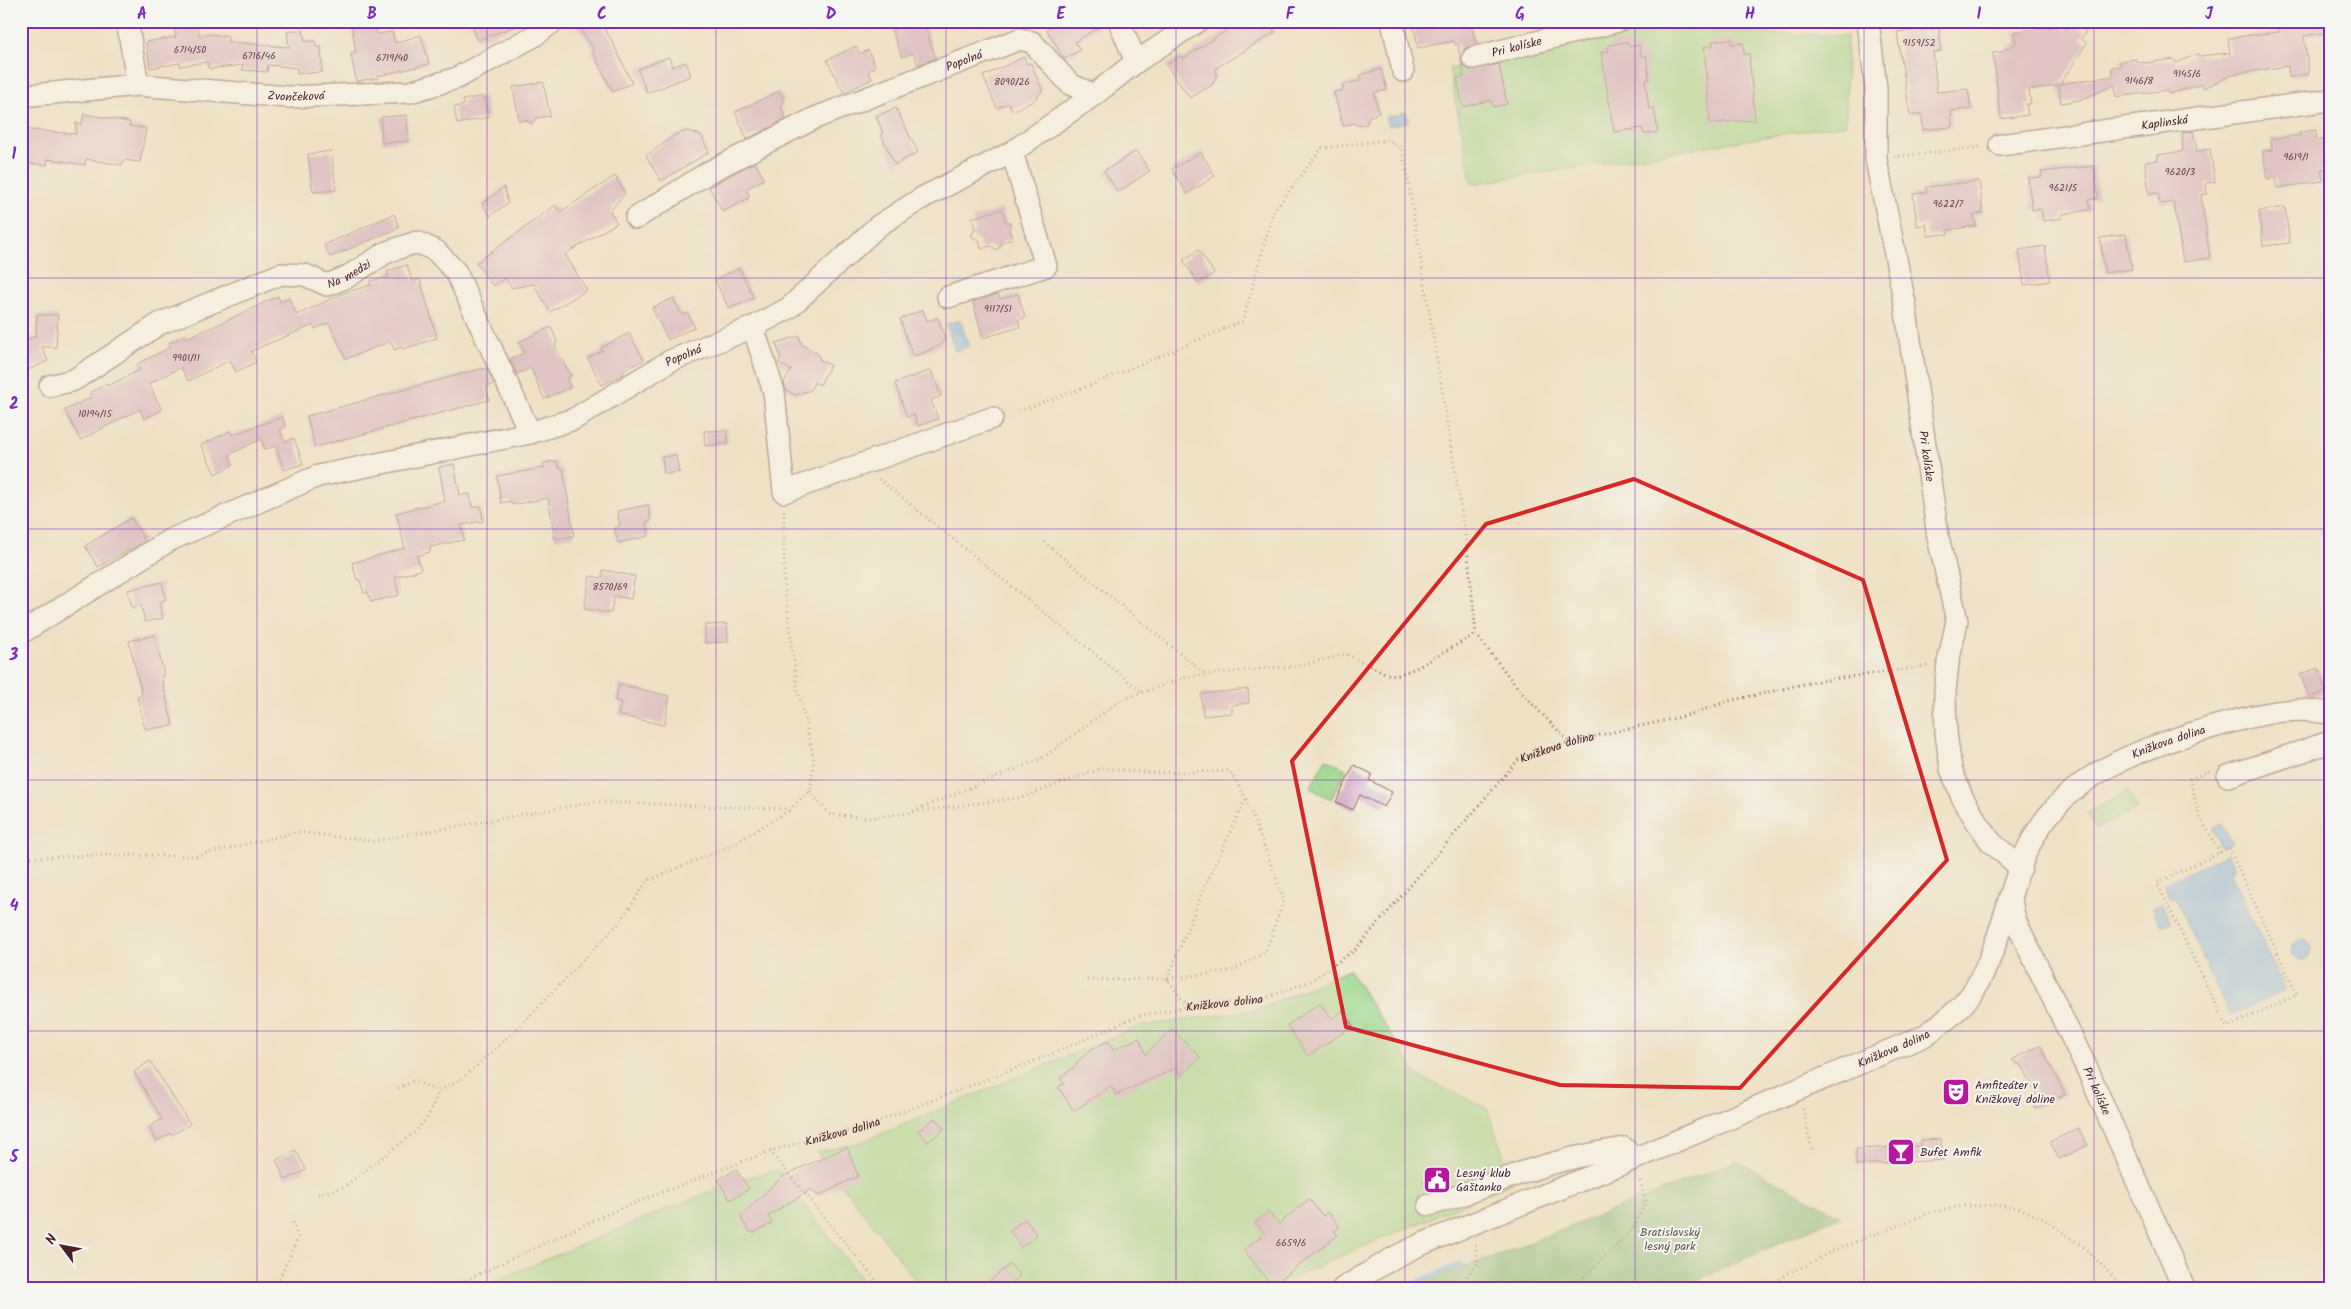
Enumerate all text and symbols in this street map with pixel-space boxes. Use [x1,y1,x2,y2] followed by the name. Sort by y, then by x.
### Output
[137,2,147,27] text: A
[367,2,377,27] text: B
[597,2,607,27] text: C
[826,2,837,27] text: D
[1057,2,1067,27] text: E
[1286,2,1296,27] text: F
[1515,2,1525,27] text: G
[1745,2,1755,27] text: H
[1977,2,1982,27] text: I
[2205,2,2214,27] text: J
[1489,31,1544,62] street label: Pri kolíske
[1903,35,1936,51] house number: 9159/52
[174,42,206,58] house number: 6714/50
[943,44,987,76] street label: Popolná
[242,48,276,64] house number: 6716/46
[376,50,408,66] house number: 6719/40
[2173,66,2201,82] house number: 9145/6
[2125,73,2154,89] house number: 9146/8
[994,74,1030,90] house number: 8090/26
[267,86,326,107] street label: Zvončeková
[2140,110,2190,135] street label: Kaplinská
[12,142,17,167] text: 1
[2283,149,2309,165] house number: 9619/1
[2165,164,2196,180] house number: 9620/3
[2049,180,2078,196] house number: 9621/5
[1933,196,1963,212] house number: 9622/7
[324,254,376,294] street label: Na medzi
[984,301,1012,317] house number: 9117/51
[661,339,706,372] street label: Popolná
[172,350,200,366] house number: 9901/11
[9,392,19,417] text: 2
[78,406,112,422] house number: 10194/15
[1914,429,1940,483] street label: Pri kolíske
[593,579,628,595] house number: 8570/69
[9,643,19,668] text: 3
[2128,720,2208,764] street label: Knižkova dolina
[1517,727,1596,768] street label: Knižkova dolina
[10,894,19,919] text: 4
[1185,990,1264,1017] street label: Knižkova dolina
[1854,1025,1935,1073] street label: Knižkova dolina
[2078,1063,2116,1119] street label: Pri kolíske
[1975,1076,2056,1109] place label: Amfiteáter v Knižkovej doline
[1941,1077,1971,1107] theatre icon: Amfiteáter v Knižkovej doline
[803,1112,884,1151] street label: Knižkova dolina
[1886,1137,1916,1167] bar icon: Bufet Amfik
[1920,1143,1982,1162] place label: Bufet Amfik
[9,1145,20,1170] text: 5
[1456,1164,1511,1197] place label: Lesný klub Gaštanko
[1422,1165,1452,1195] public building icon: Lesný klub Gaštanko
[38,1222,88,1272] north arrow
[1640,1223,1701,1256] park label: Bratislavský lesný park
[40,1230,64,1249] text: N
[1276,1235,1306,1251] house number: 6659/6

